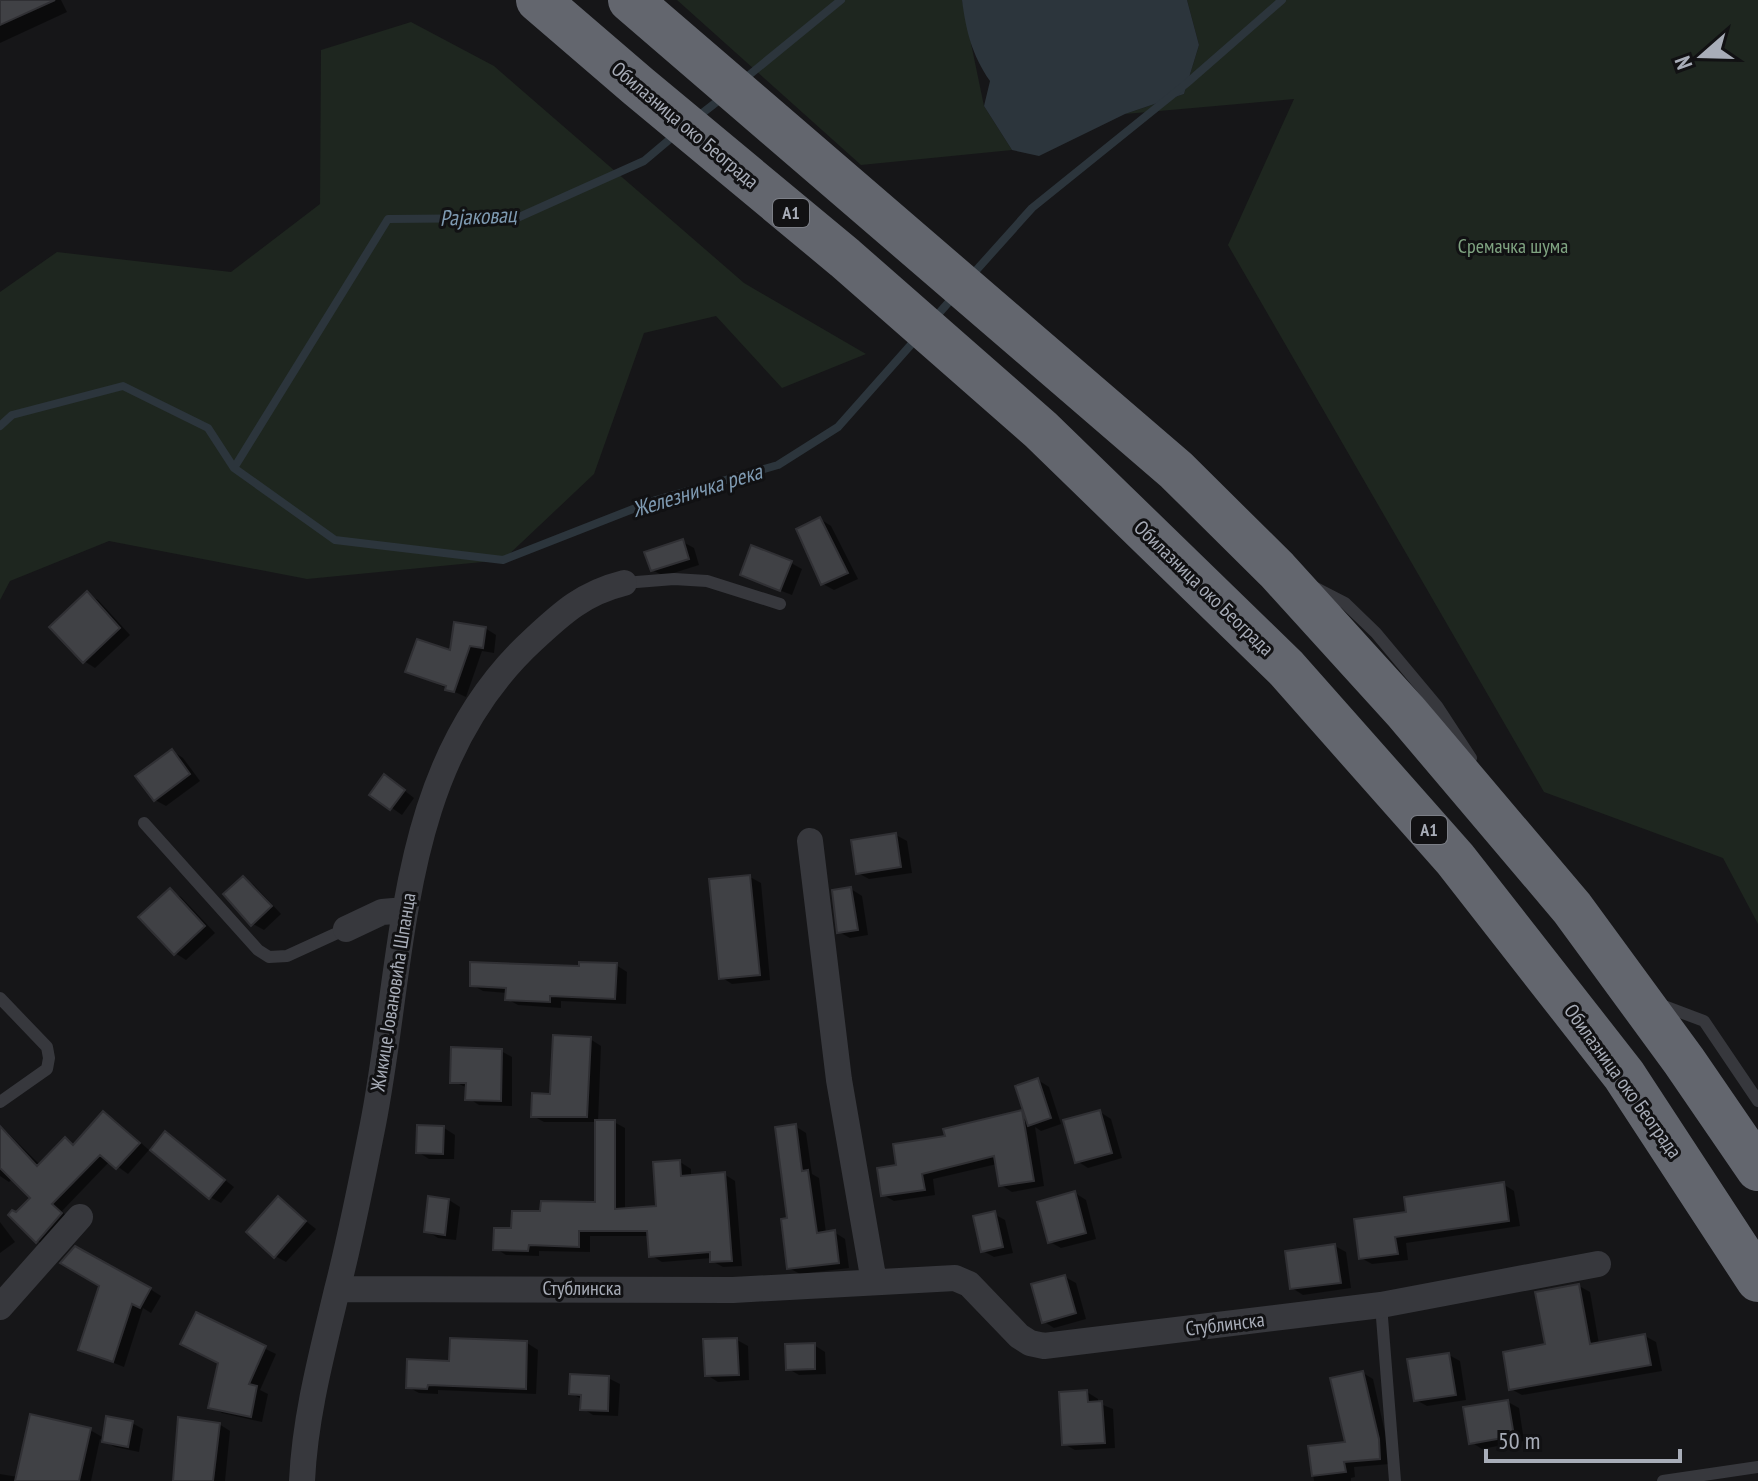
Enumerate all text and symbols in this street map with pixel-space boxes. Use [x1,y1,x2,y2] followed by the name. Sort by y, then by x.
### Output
[1662,16,1742,96] north arrow
[1668,52,1698,73] text: N
[606,56,764,194] street label: Обилазница око Београда
[773,199,809,227] road number: A1
[439,200,518,232] water label: Рајаковац
[1458,233,1568,259] park label: Сремачка шума
[628,457,766,523] water label: Железничка река
[1129,515,1279,661] street label: Обилазница око Београда
[1411,816,1447,844] road number: A1
[364,891,422,1094] street label: Жикице Јовановића Шпанца
[1558,999,1688,1163] street label: Обилазница око Београда
[542,1275,622,1301] street label: Стублинска
[1184,1306,1266,1342] street label: Стублинска
[1486,1413,1680,1463] scale bar
[1498,1425,1540,1456] text: 50 m

